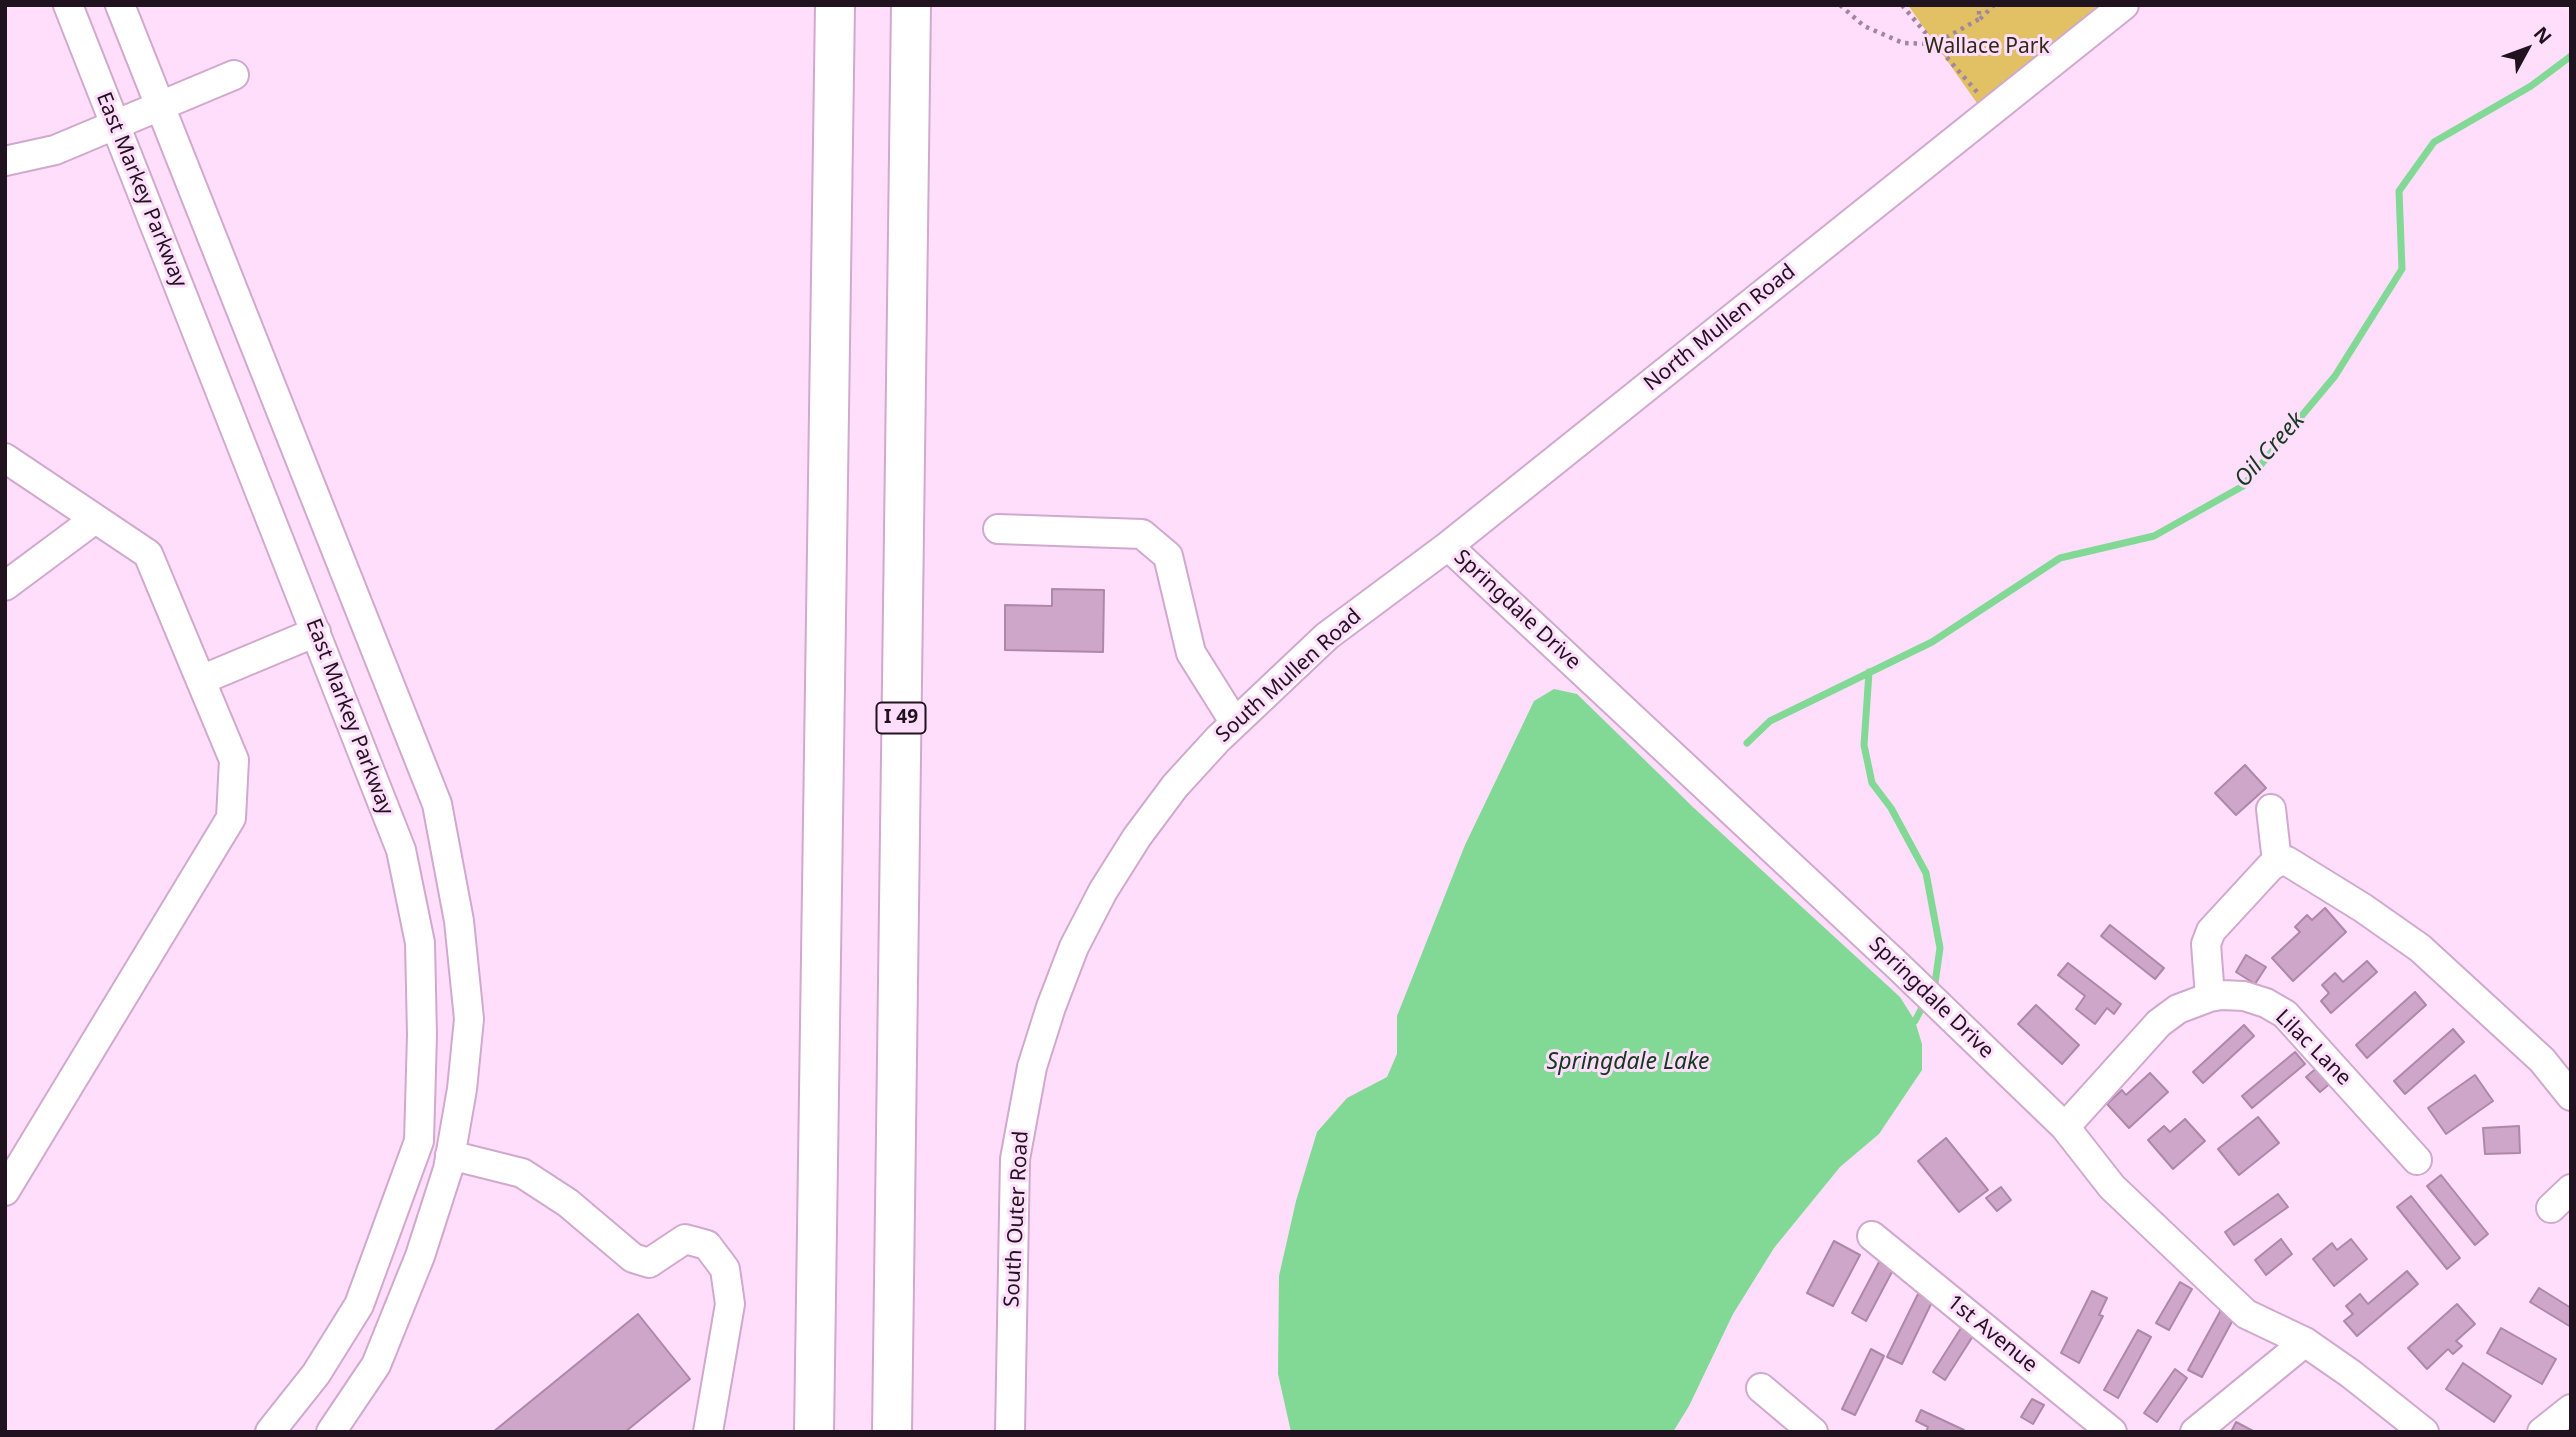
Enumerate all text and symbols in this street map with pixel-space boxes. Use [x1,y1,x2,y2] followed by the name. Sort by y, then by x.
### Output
[2492,14,2562,84] north arrow
[2528,21,2558,50] text: N
[1924,34,2050,60] park label: Wallace Park
[90,89,192,291] street label: East Markey Parkway
[1639,259,1801,397] street label: North Mullen Road
[2229,407,2311,493] water label: Oil Creek
[1449,545,1585,675] street label: Springdale Drive
[1211,604,1367,748] street label: South Mullen Road
[300,615,398,819] street label: East Markey Parkway
[876,702,926,734] road number: I 49
[1863,932,1999,1064] street label: Springdale Drive
[2270,1005,2356,1091] street label: Lilac Lane
[1547,1048,1709,1076] water label: Springdale Lake
[1000,1130,1034,1308] street label: South Outer Road
[1942,1290,2042,1378] street label: 1st Avenue

